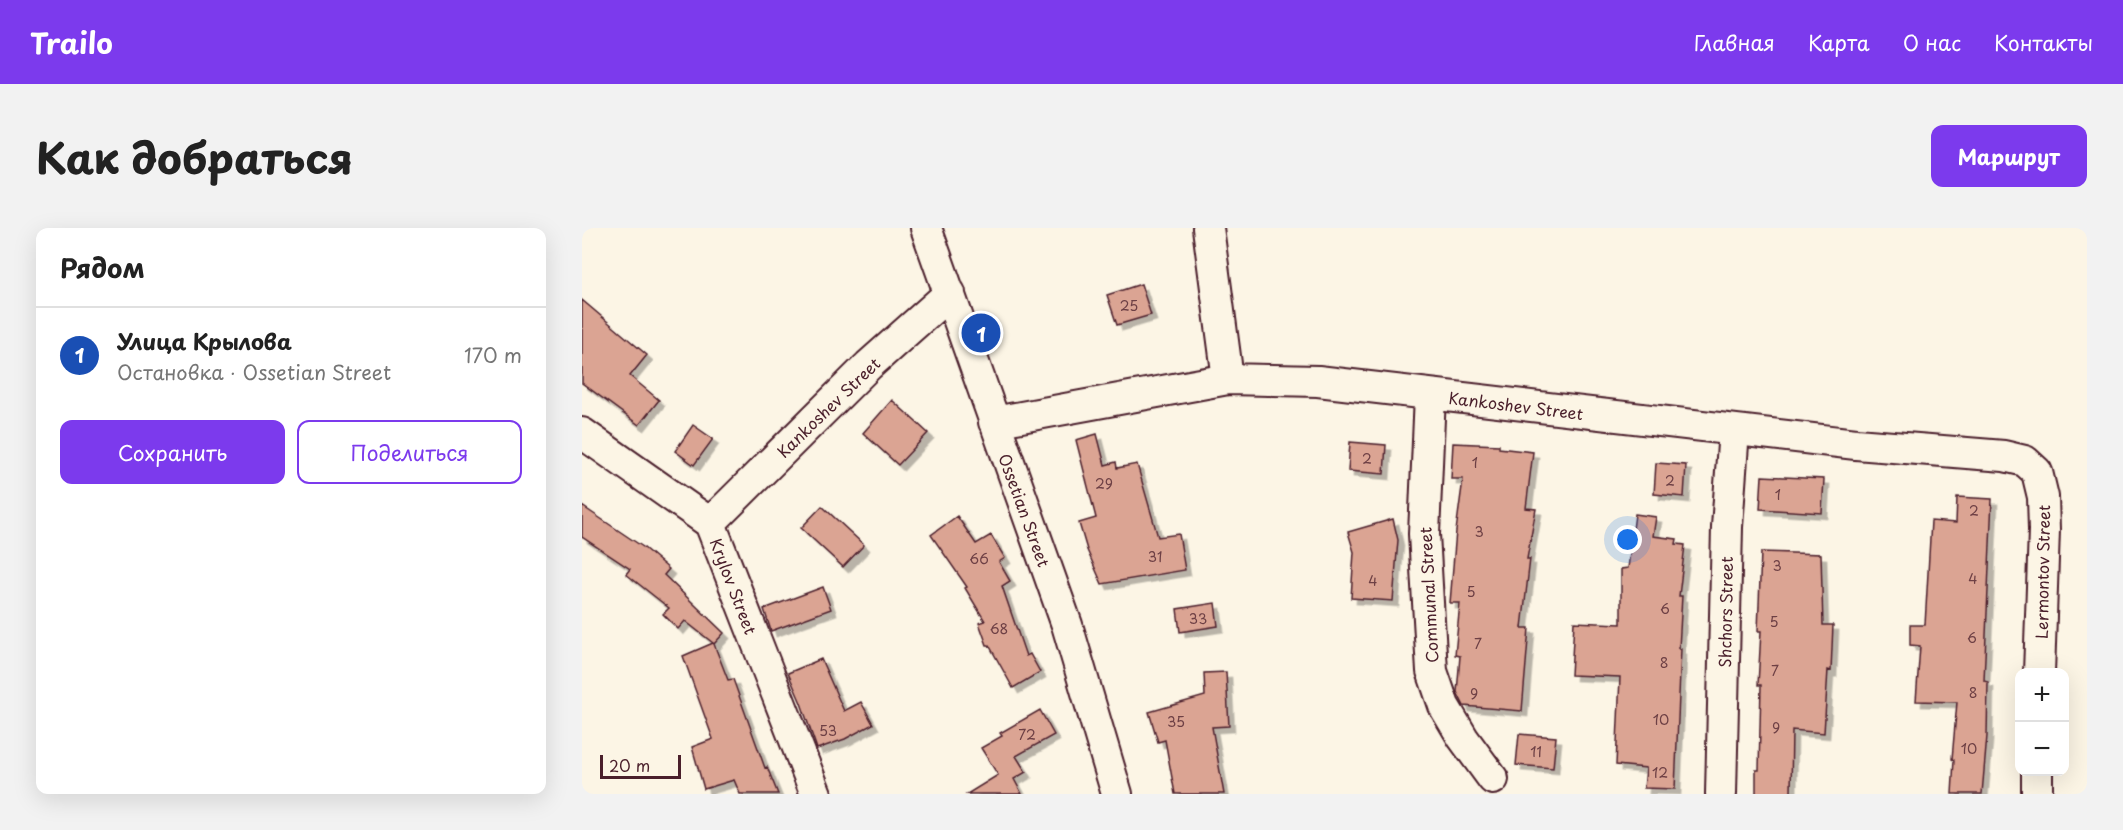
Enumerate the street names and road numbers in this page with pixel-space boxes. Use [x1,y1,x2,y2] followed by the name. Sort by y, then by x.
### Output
[771,351,885,463] street label: Kankoshev Street
[1447,385,1585,425] street label: Kankoshev Street
[993,450,1057,570] street label: Ossetian Street
[2029,505,2055,639] street label: Lermontov Street
[1412,526,1444,663] street label: Communal Street
[705,534,764,638] street label: Krylov Street
[1712,556,1738,668] street label: Shchors Street

